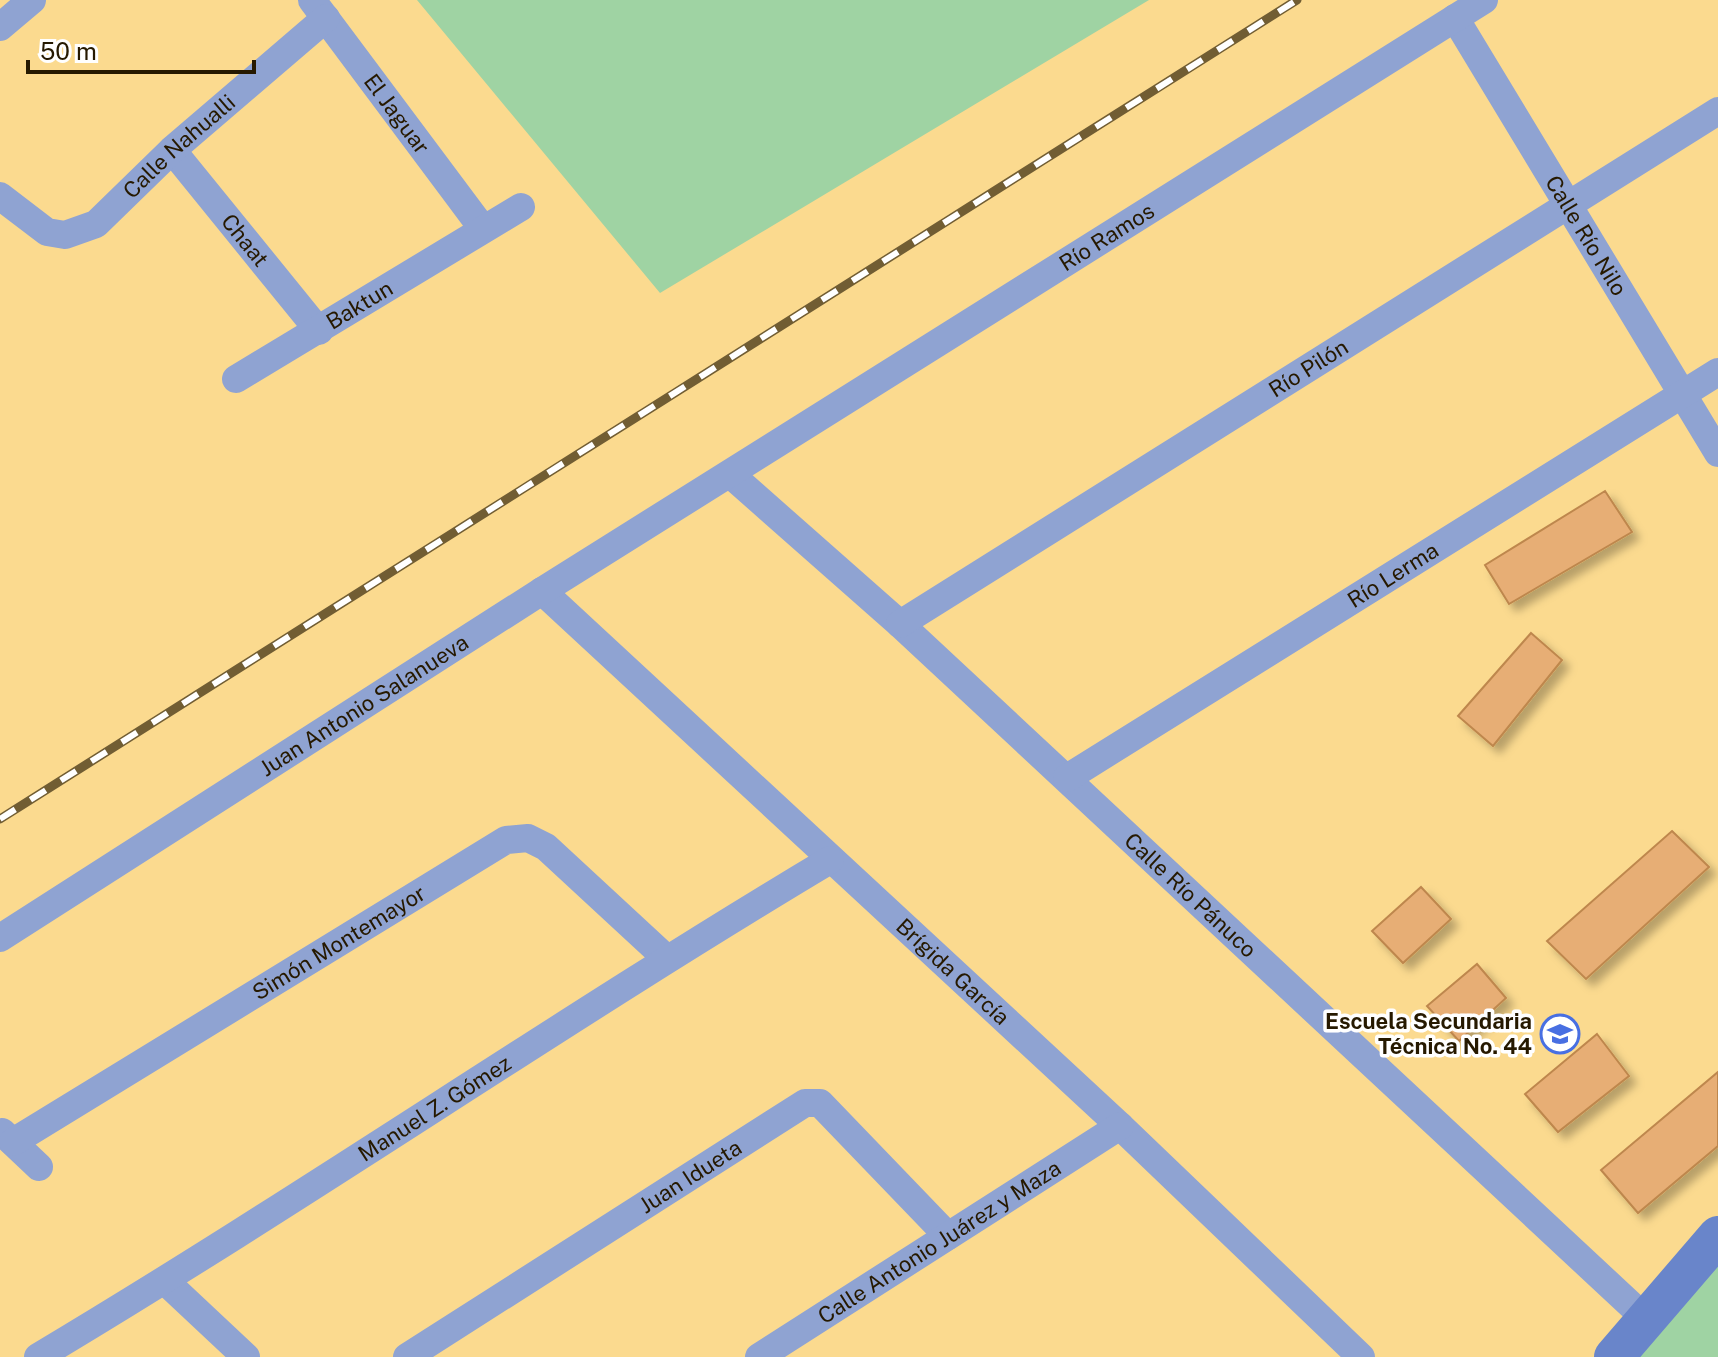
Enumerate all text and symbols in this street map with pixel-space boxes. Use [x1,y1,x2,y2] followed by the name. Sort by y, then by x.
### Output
[28,24,254,74] scale bar
[40,37,97,65] text: 50 m
[359,69,435,159] street label: El Jaguar
[117,89,240,204] street label: Calle Nahualli
[1540,171,1633,300] street label: Calle Río Nilo
[1054,197,1159,276] street label: Río Ramos
[216,208,274,272] street label: Chaat
[321,275,397,335] street label: Baktun
[1264,333,1353,402] street label: Río Pilón
[1343,537,1443,613] street label: Río Lerma
[255,629,473,781] street label: Juan Antonio Salanueva
[1119,827,1262,963] street label: Calle Río Pánuco
[247,880,430,1005] street label: Simón Montemayor
[891,913,1015,1030] street label: Brígida García
[1325,1008,1532,1059] place label: Escuela Secundaria Técnica No. 44
[1539,1013,1581,1055] school or university icon: Escuela Secundaria Técnica No. 44
[353,1050,516,1167] street label: Manuel Z. Gómez
[634,1134,746,1218] street label: Juan Idueta
[813,1154,1066,1329] street label: Calle Antonio Juárez y Maza

